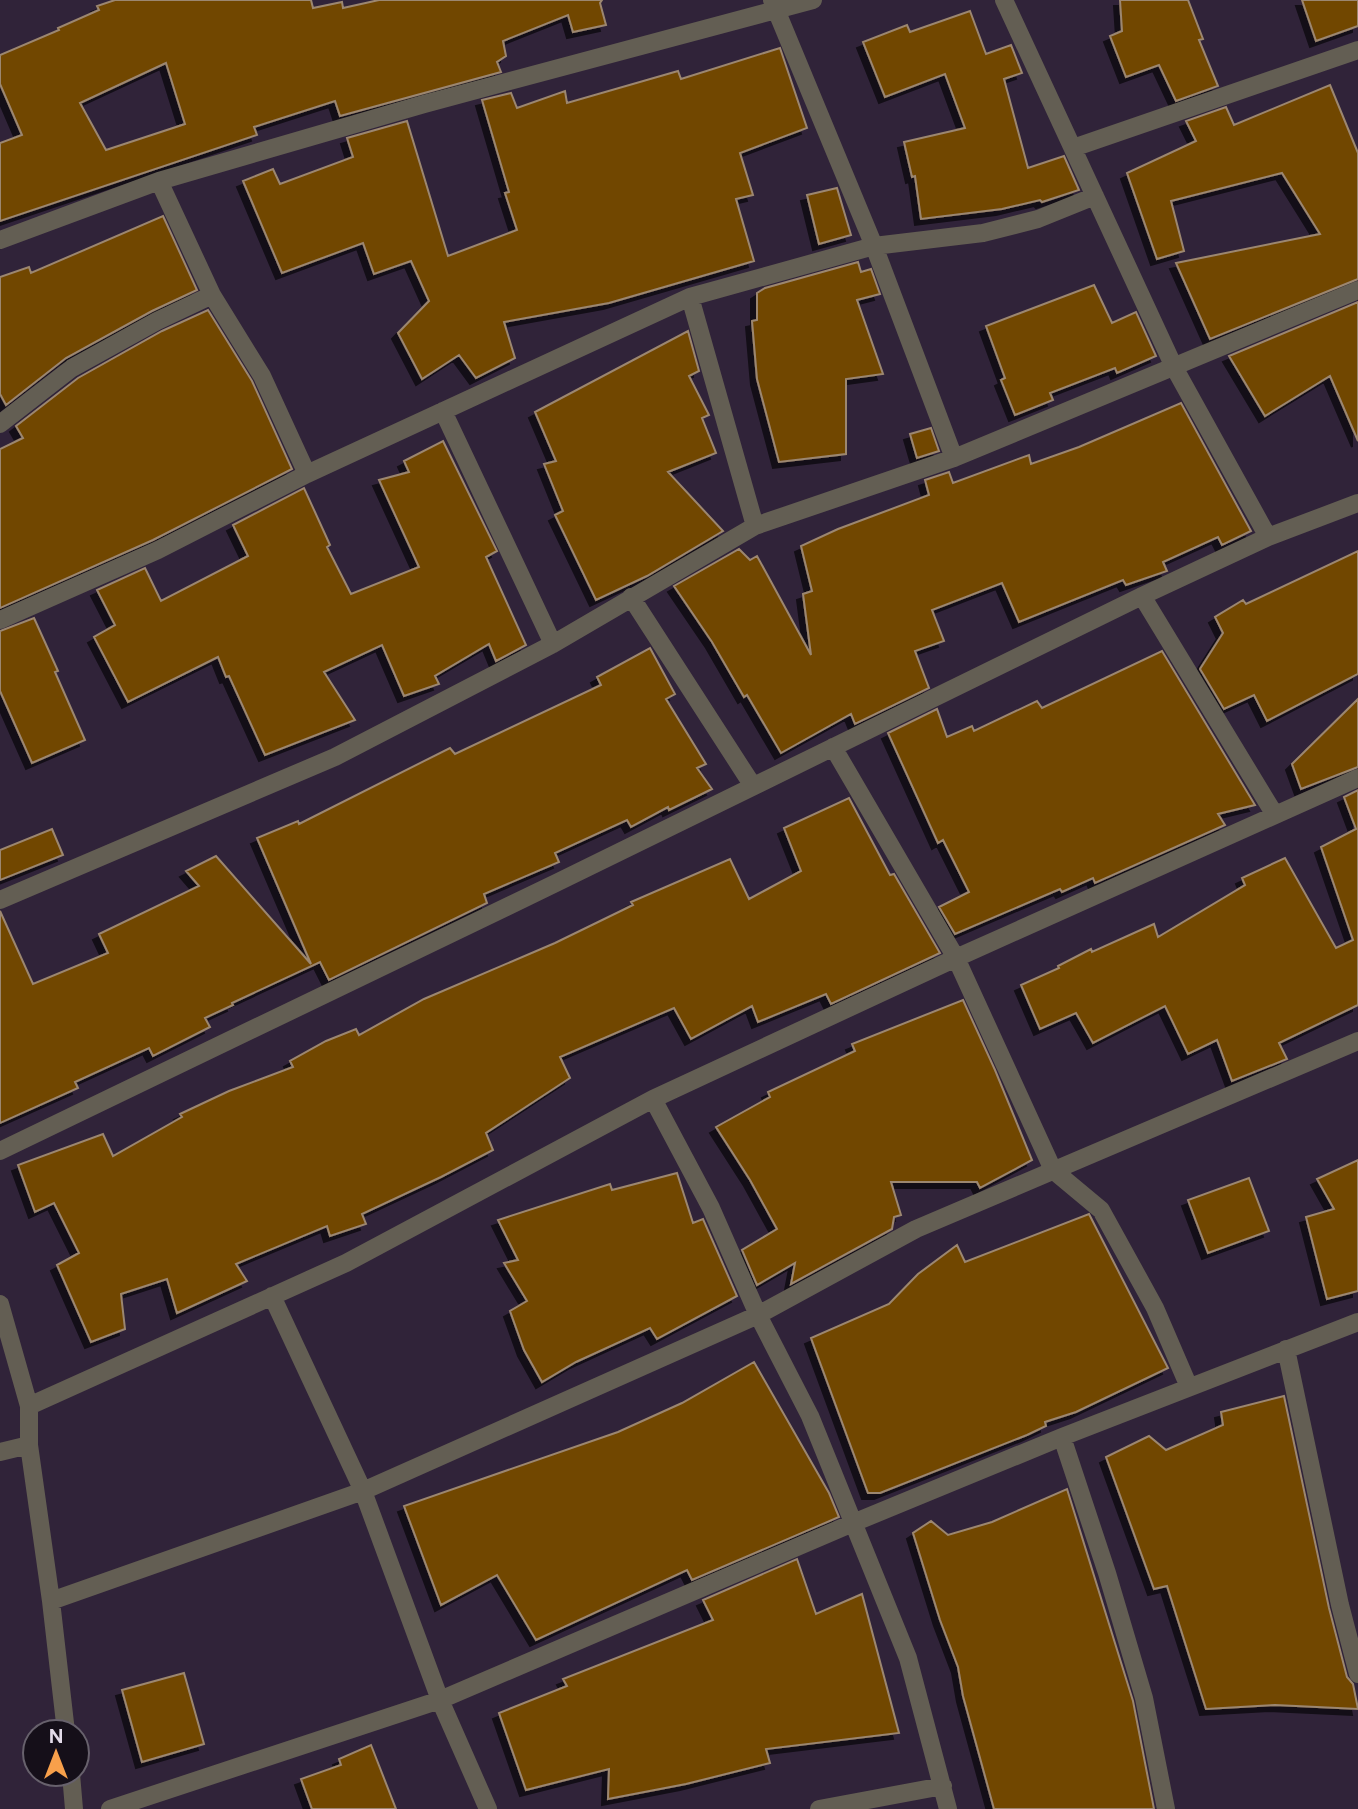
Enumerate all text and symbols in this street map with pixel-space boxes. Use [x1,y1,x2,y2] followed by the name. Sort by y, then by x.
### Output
[21,1718,91,1788] north arrow
[49,1725,63,1748] text: N

